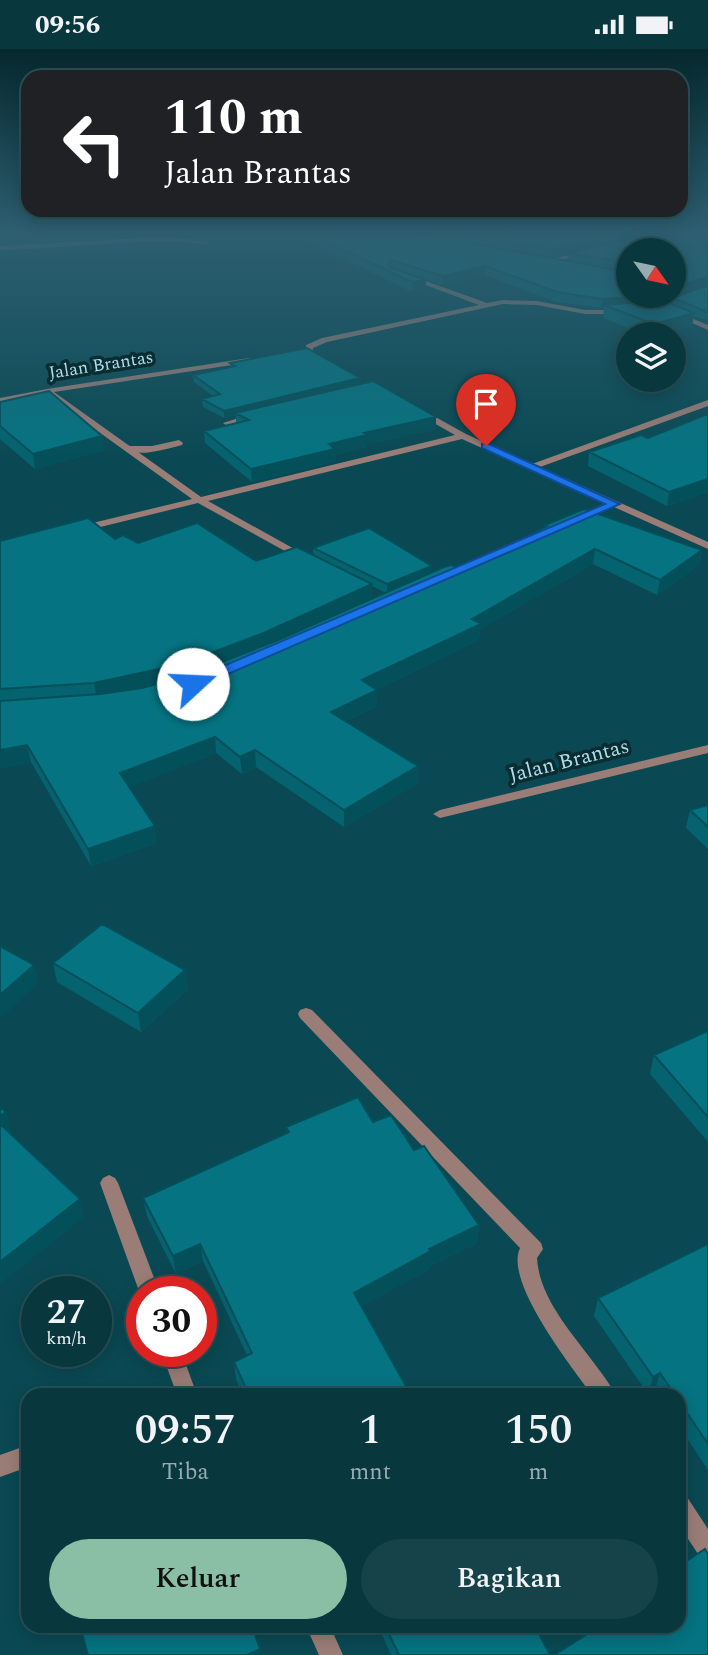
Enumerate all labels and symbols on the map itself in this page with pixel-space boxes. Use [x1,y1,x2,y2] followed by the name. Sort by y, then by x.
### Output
[616,238,686,308] north arrow
[47,343,155,387] street label: Jalan Brantas
[456,374,516,446] pin
[156,647,230,721] position arrow
[505,731,633,791] street label: Jalan Brantas
[126,1276,217,1367] speed limit sign: 30

